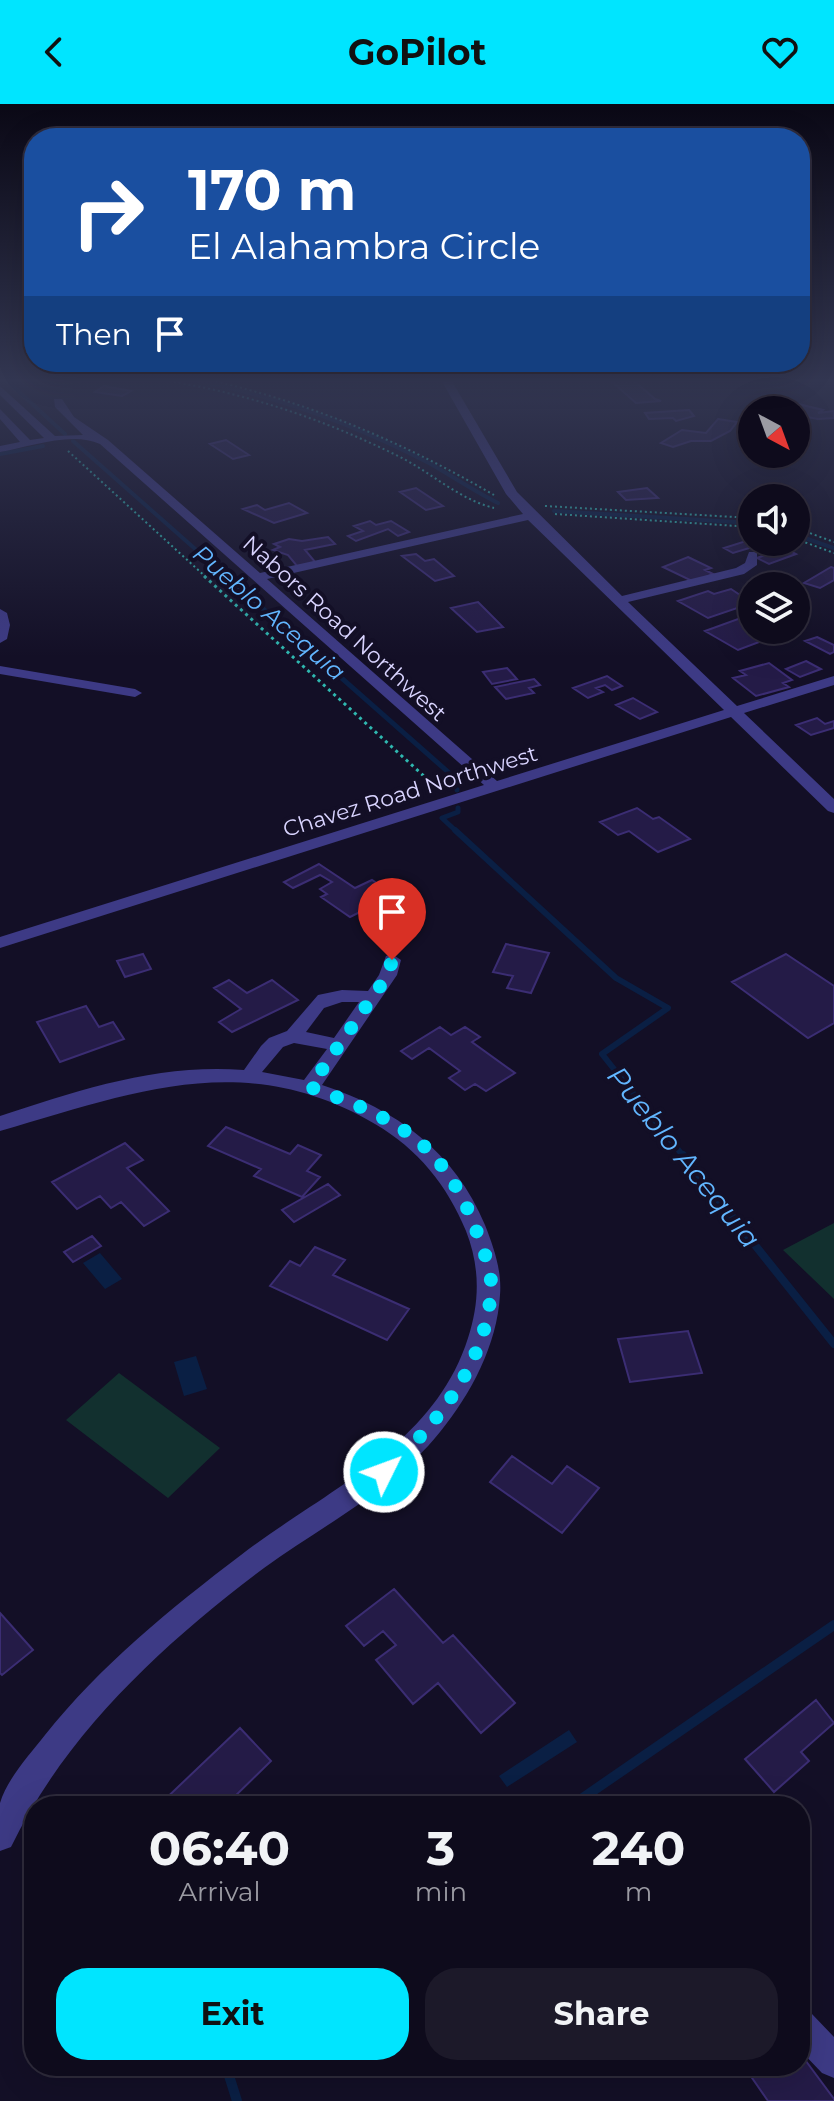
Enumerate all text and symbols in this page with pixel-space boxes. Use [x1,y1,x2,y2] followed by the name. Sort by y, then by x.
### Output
[32,30,76,74] icon: back
[348,30,486,74] text: GoPilot
[758,30,802,74] icon: heart
[188,156,356,224] text: 170 m
[56,160,160,264] icon: right
[188,224,540,268] text: El Alahambra Circle
[148,312,192,356] icon: arrive
[56,316,132,353] text: Then
[738,396,810,468] north arrow
[738,396,810,644] map controls
[738,484,810,556] button: sound
[237,530,452,727] street label: Nabors Road Northwest
[187,539,351,687] water label: Pueblo Acequia
[738,572,810,644] button: layers
[280,740,541,843] street label: Chavez Road Northwest
[358,878,426,960] pin
[370,890,414,934] icon: arrive
[600,1059,768,1255] water label: Pueblo Acequia
[342,1430,426,1514] position arrow
[149,1819,290,1877] text: 06:40
[427,1819,455,1877] text: 3
[592,1819,685,1877] text: 240
[178,1876,260,1908] text: Arrival
[415,1876,467,1908] text: min
[625,1876,652,1908] text: m
[56,1968,409,2060] button: Exit
[425,1968,778,2060] button: Share

